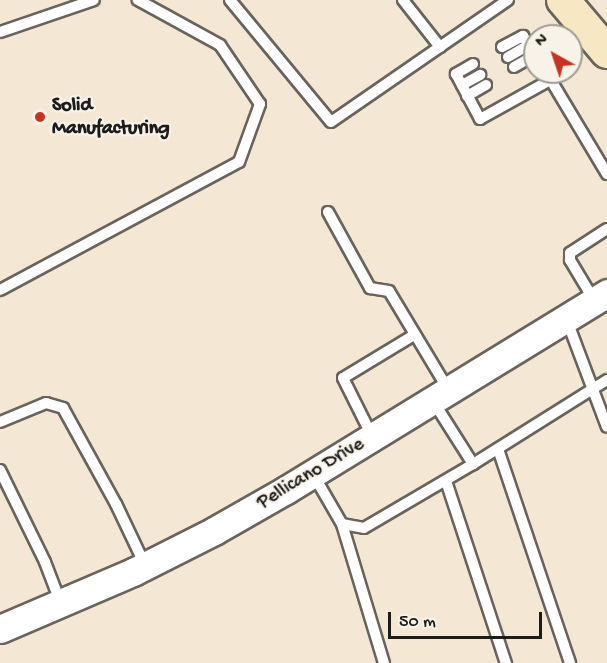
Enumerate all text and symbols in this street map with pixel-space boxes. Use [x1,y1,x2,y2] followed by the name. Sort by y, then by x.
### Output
[523,24,583,84] north arrow
[532,31,552,52] text: N
[52,94,170,141] place label: Solid Manufacturing
[33,110,47,124] marker: Solid Manufacturing
[253,433,369,515] street label: Pellicano Drive
[391,600,546,638] scale bar
[399,612,436,633] text: 50 m

